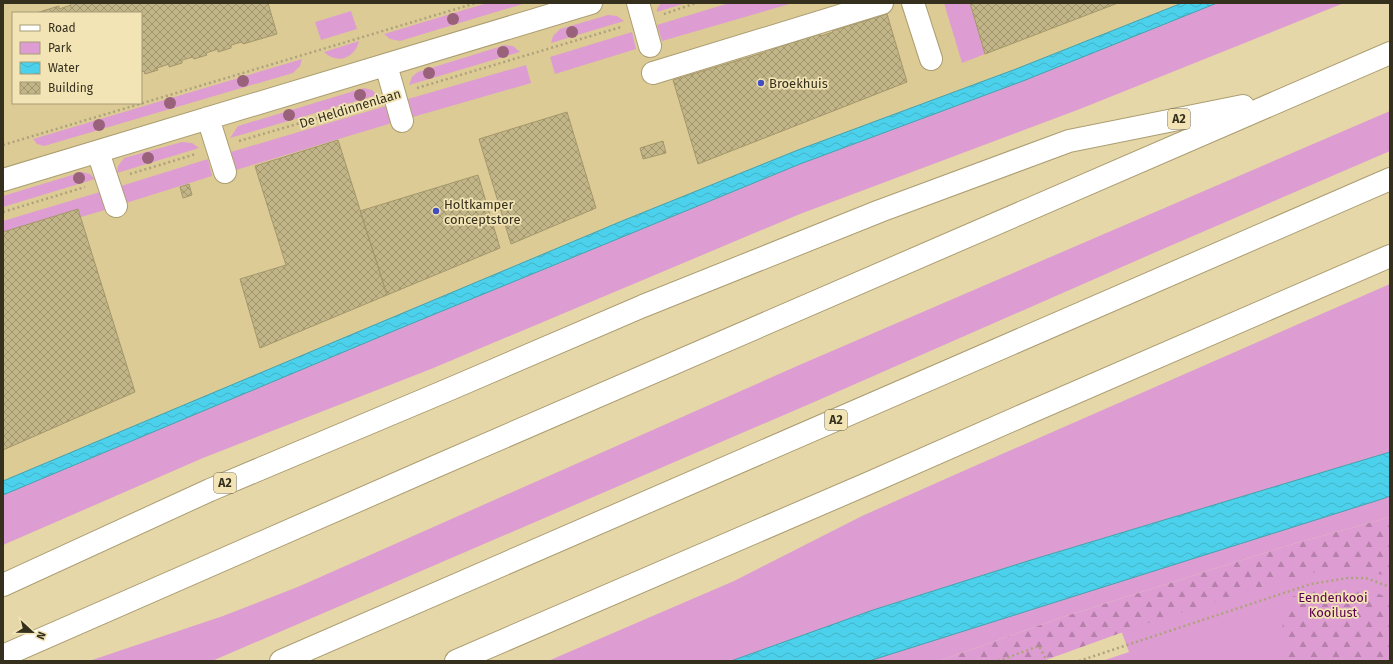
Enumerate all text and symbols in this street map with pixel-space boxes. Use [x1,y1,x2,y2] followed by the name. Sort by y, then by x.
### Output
[12,12,142,104] legend
[48,21,76,35] text: Road
[48,41,72,55] text: Park
[48,61,80,75] text: Water
[769,76,828,91] place label: Broekhuis
[756,78,766,88] marker: Broekhuis
[48,81,94,95] text: Building
[298,86,403,131] street label: De Heldinnenlaan
[1168,109,1190,129] road number: A2
[444,197,521,227] place label: Holtkamper conceptstore
[431,206,441,216] marker: Holtkamper conceptstore
[825,410,847,430] road number: A2
[214,473,236,493] road number: A2
[1298,590,1368,620] park label: Eendenkooi Kooilust
[12,612,52,652] north arrow
[33,630,48,641] text: N

